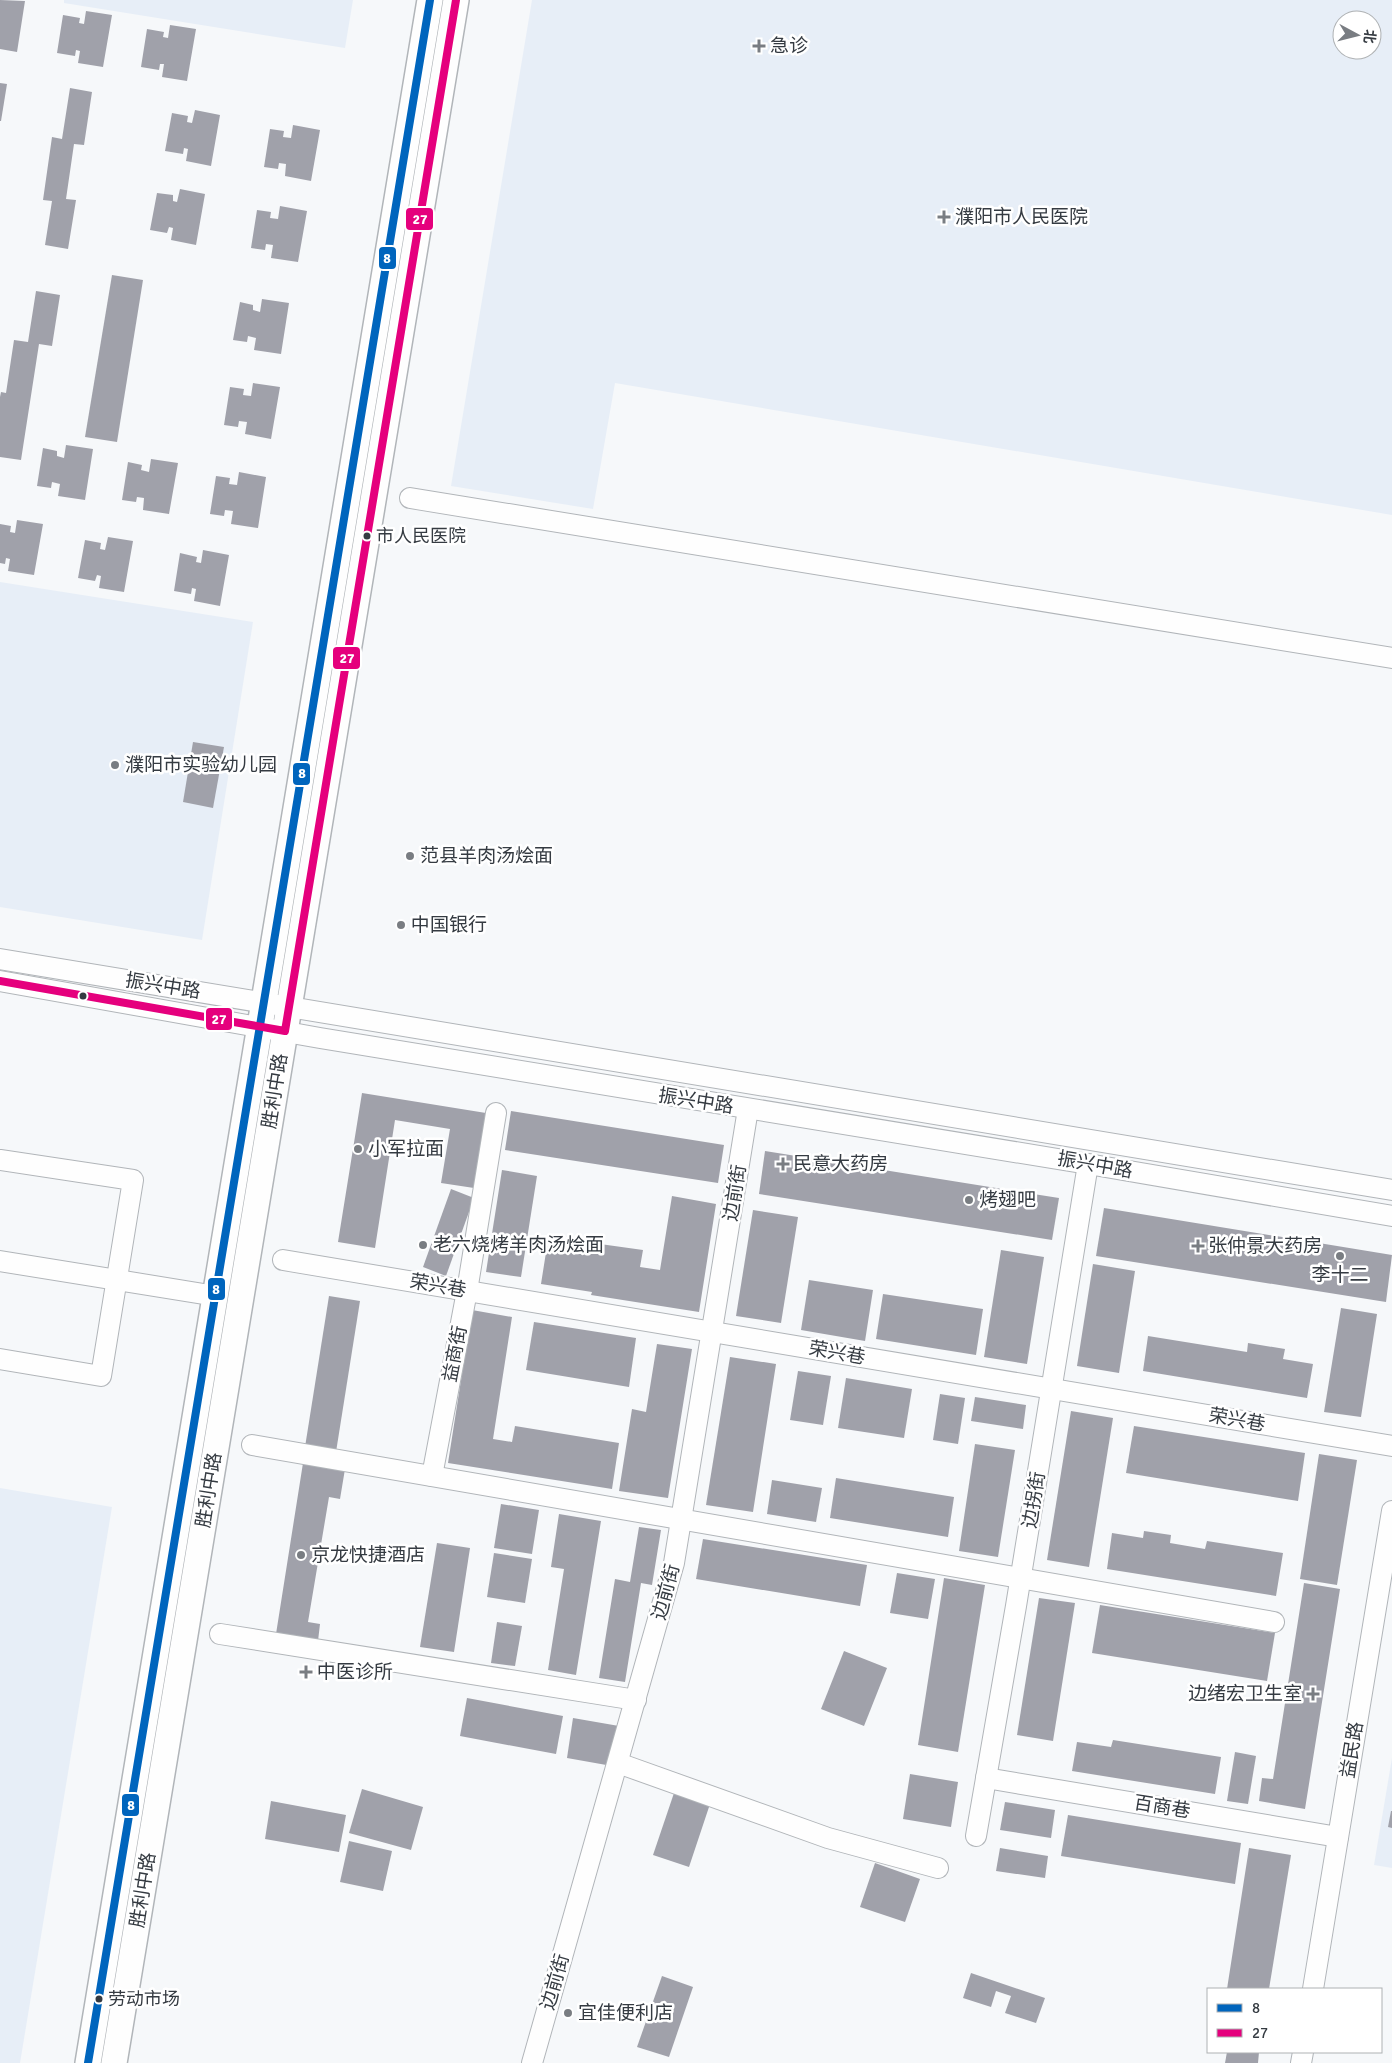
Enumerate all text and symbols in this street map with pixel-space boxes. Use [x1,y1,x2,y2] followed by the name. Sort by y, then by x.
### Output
[1332,10,1382,60] north arrow
[1360,29,1379,45] text: 北
[770,34,808,58] place label: 急诊
[752,39,766,53] marker: 急诊
[955,205,1088,229] place label: 濮阳市人民医院
[405,207,434,231] line badge: 27
[937,210,951,224] marker: 濮阳市人民医院
[412,211,428,228] text: 27
[378,246,397,270] line badge: 8
[383,250,391,267] text: 8
[376,525,466,547] place label: 市人民医院
[362,531,372,541] marker: 市人民医院
[332,646,361,670] line badge: 27
[339,650,355,667] text: 27
[125,753,277,777] place label: 濮阳市实验幼儿园
[109,759,121,771] marker: 濮阳市实验幼儿园
[292,762,311,786] line badge: 8
[298,765,306,782] text: 8
[420,844,553,868] place label: 范县羊肉汤烩面
[404,850,416,862] marker: 范县羊肉汤烩面
[411,913,487,937] place label: 中国银行
[395,919,407,931] marker: 中国银行
[124,968,202,1004] street label: 振兴中路
[78,991,88,1001] unlabelled marker
[205,1007,233,1031] line badge: 27
[211,1011,227,1028] text: 27
[257,1052,293,1130] street label: 胜利中路
[657,1083,735,1119] street label: 振兴中路
[368,1137,444,1161] place label: 小军拉面
[352,1143,364,1155] marker: 小军拉面
[1055,1147,1135,1183] street label: 振兴中路
[793,1152,888,1176] place label: 民意大药房
[777,1158,789,1170] marker: 民意大药房
[719,1163,751,1223] street label: 边前街
[979,1188,1036,1212] place label: 烤翅吧
[963,1194,975,1206] marker: 烤翅吧
[433,1233,604,1257] place label: 老六烧烤羊肉汤烩面
[1208,1234,1322,1258] place label: 张仲景大药房
[417,1239,429,1251] marker: 老六烧烤羊肉汤烩面
[1192,1240,1204,1252] marker: 张仲景大药房
[1334,1250,1346,1262] marker: 李十二
[1311,1263,1369,1287] place label: 李十二
[408,1269,468,1303] street label: 荣兴巷
[207,1277,226,1301] line badge: 8
[212,1281,220,1298] text: 8
[438,1324,472,1384] street label: 益商街
[807,1336,867,1370] street label: 荣兴巷
[1207,1403,1267,1437] street label: 荣兴巷
[191,1451,227,1529] street label: 胜利中路
[1018,1470,1050,1530] street label: 边拐街
[311,1543,425,1567] place label: 京龙快捷酒店
[295,1549,307,1561] marker: 京龙快捷酒店
[647,1561,685,1623] street label: 边前街
[317,1660,393,1684] place label: 中医诊所
[299,1665,313,1679] marker: 中医诊所
[1188,1682,1302,1706] place label: 边绪宏卫生室
[1306,1687,1320,1701] marker: 边绪宏卫生室
[1336,1720,1368,1780] street label: 益民路
[1132,1791,1192,1823] street label: 百商巷
[121,1793,140,1817] line badge: 8
[127,1797,135,1814] text: 8
[125,1851,161,1929] street label: 胜利中路
[536,1951,574,2013] street label: 边前街
[108,1988,180,2010] place label: 劳动市场
[1207,1988,1382,2053] legend
[94,1994,104,2004] marker: 劳动市场
[1252,1999,1260,2017] text: 8
[578,2001,673,2025] place label: 宜佳便利店
[562,2007,574,2019] marker: 宜佳便利店
[1252,2024,1268,2042] text: 27

